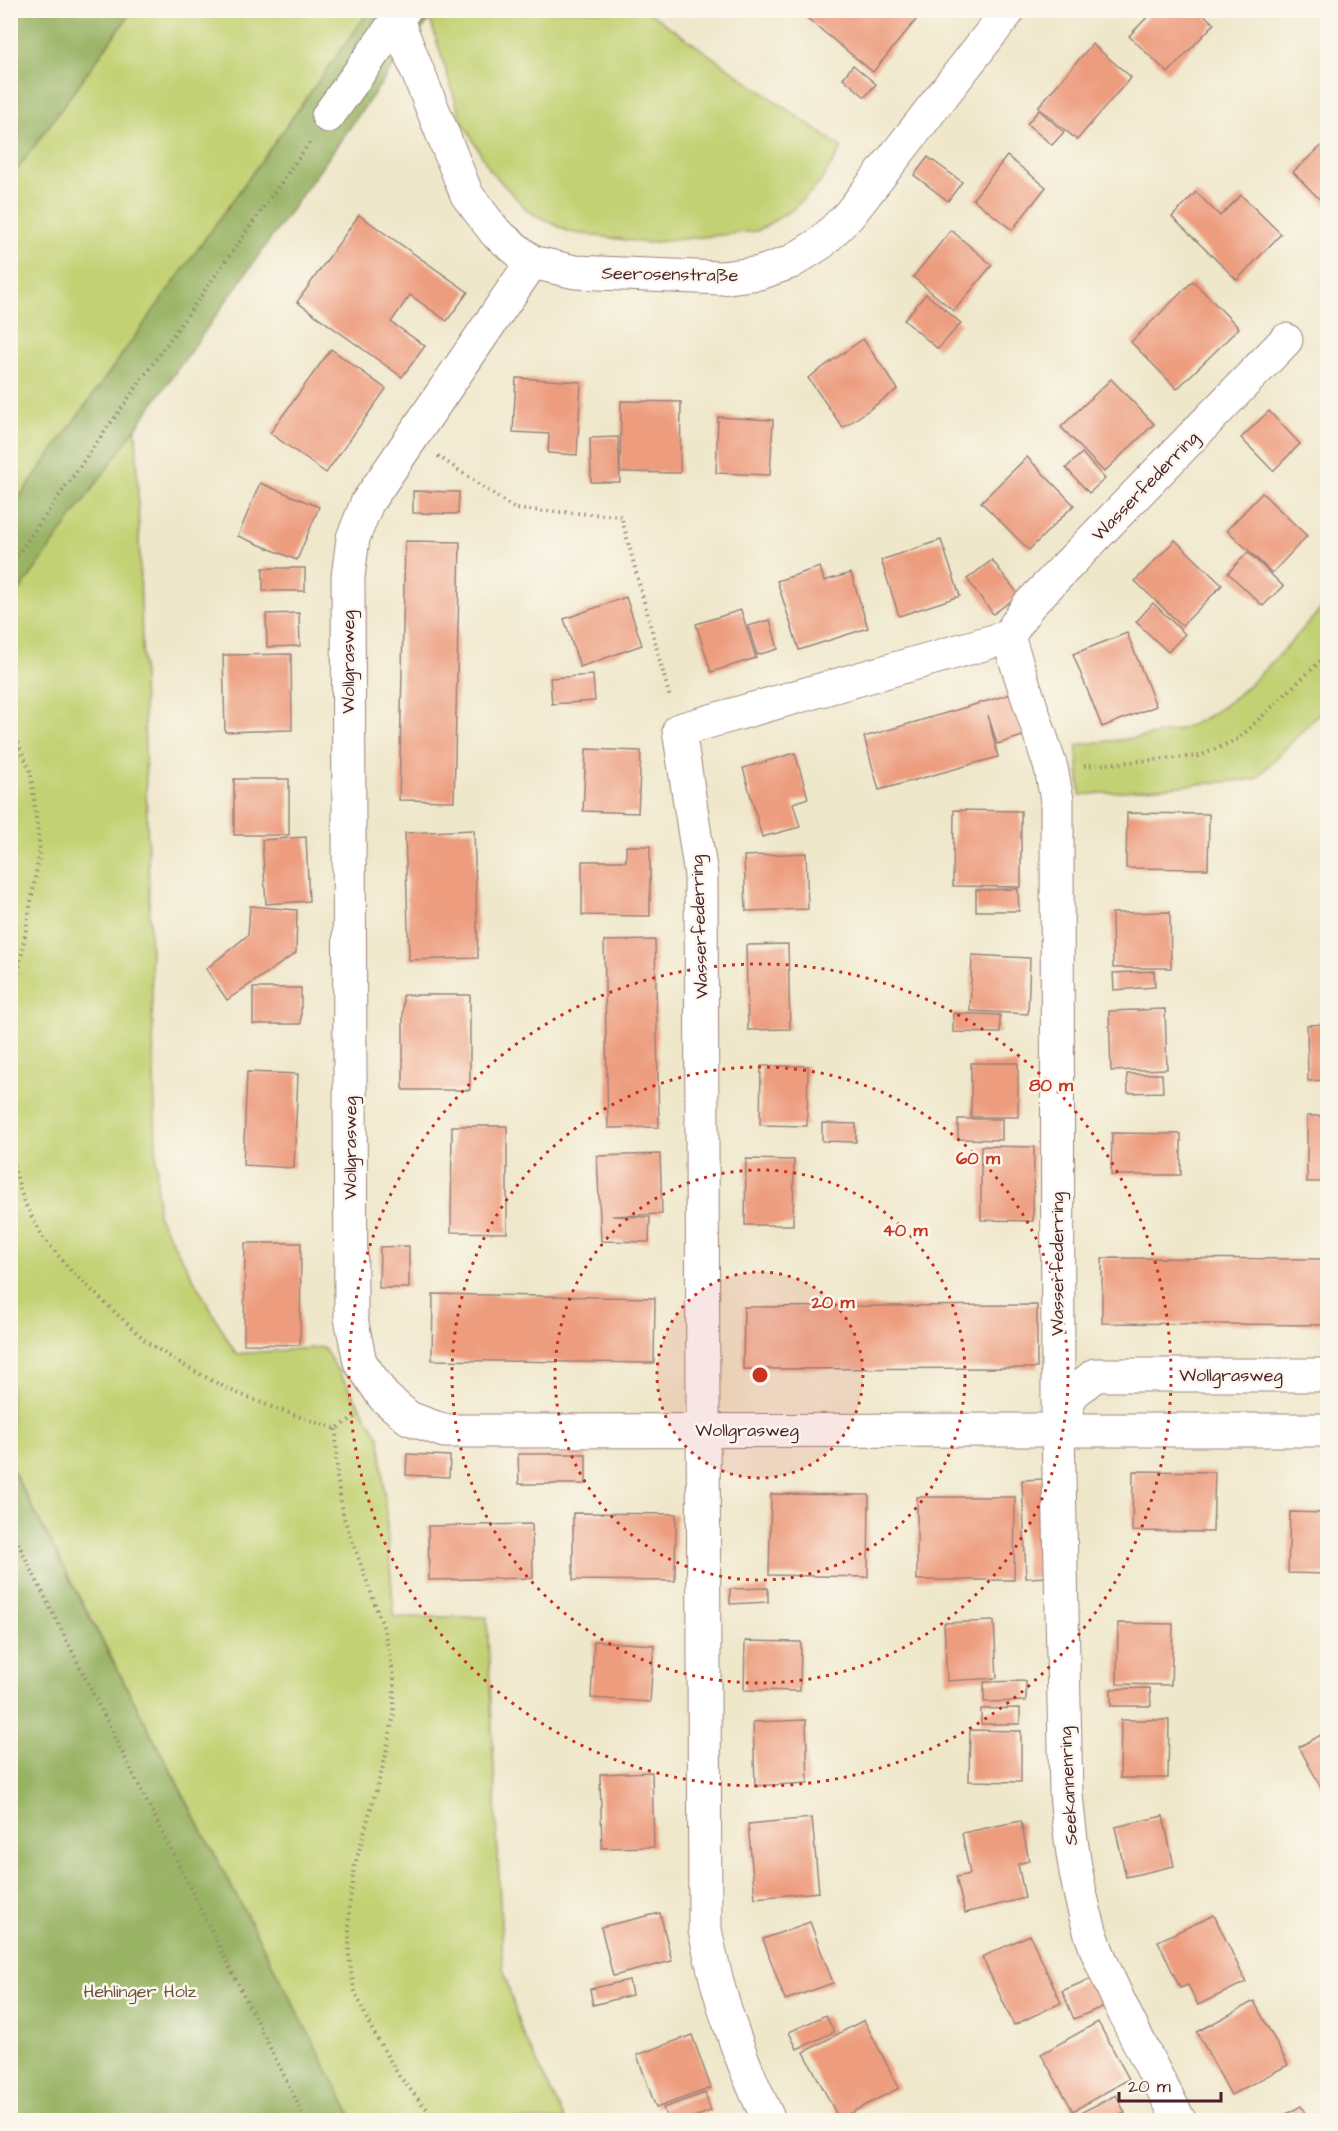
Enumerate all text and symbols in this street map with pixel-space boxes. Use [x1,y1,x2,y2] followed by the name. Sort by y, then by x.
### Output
[601,261,739,288] street label: Seerosenstraße
[1086,426,1205,548] street label: Wasserfederring
[336,610,362,714] street label: Wollgrasweg
[684,855,716,999] street label: Wasserfederring
[1029,1073,1074,1098] text: 80 m
[338,1096,364,1200] street label: Wollgrasweg
[956,1146,1001,1171] text: 60 m
[1045,1192,1071,1336] street label: Wasserfederring
[883,1218,928,1243] text: 40 m
[811,1290,855,1315] text: 20 m
[1179,1363,1283,1389] street label: Wollgrasweg
[750,1365,770,1385] centre of rings
[695,1418,799,1444] street label: Wollgrasweg
[1053,1726,1085,1846] street label: Seekannenring
[83,1979,197,2005] park label: Hehlinger Holz
[1119,2065,1221,2103] scale bar
[1128,2074,1171,2099] text: 20 m

